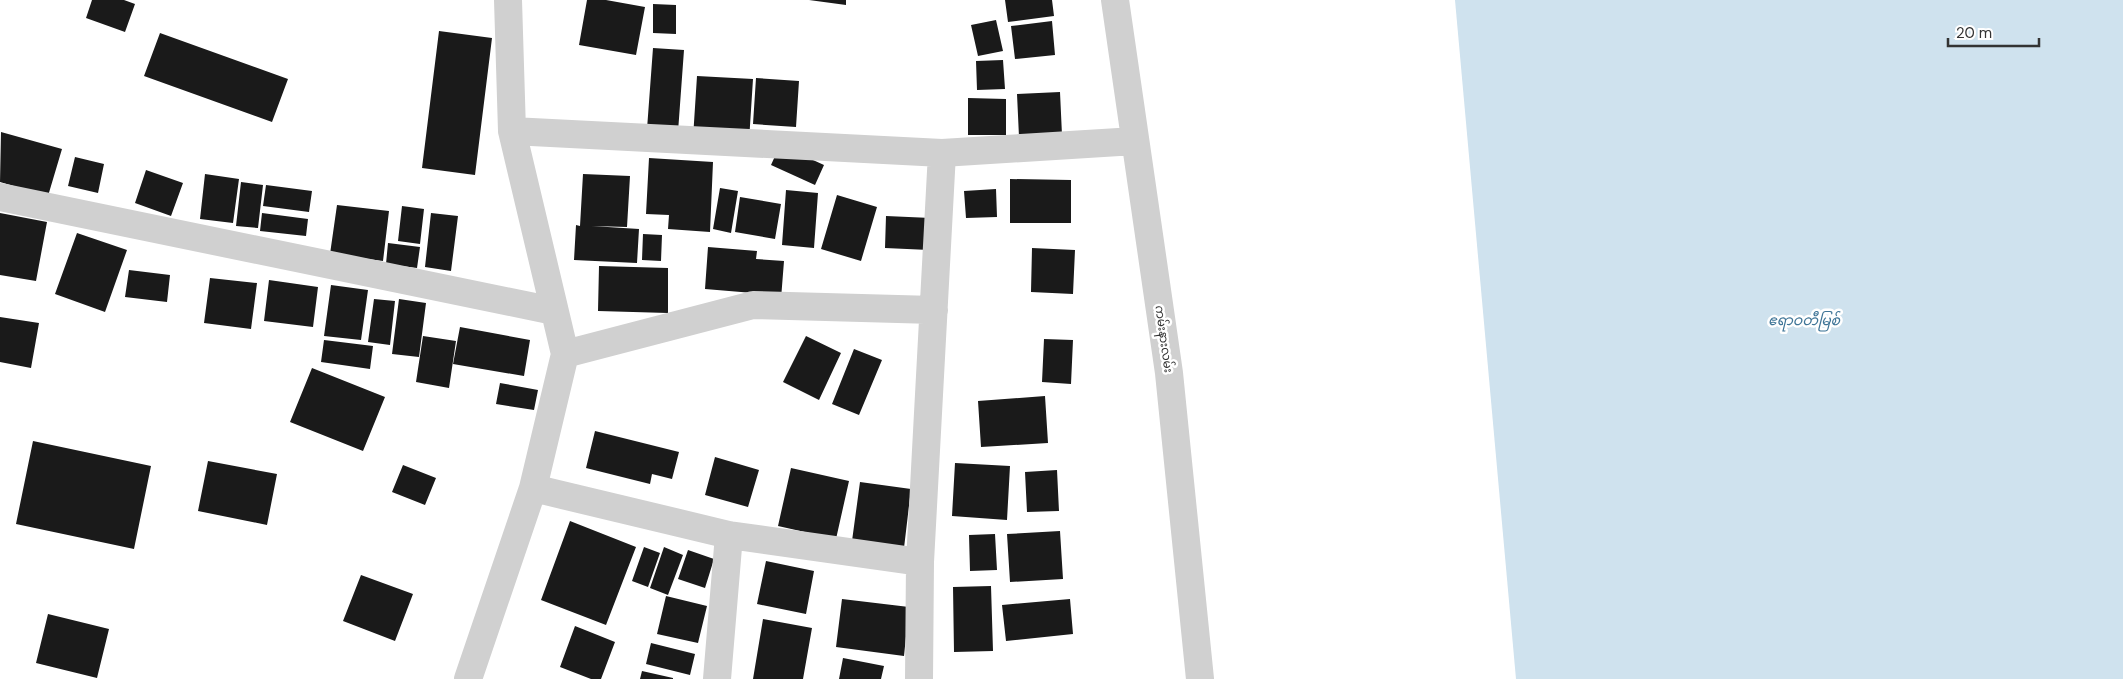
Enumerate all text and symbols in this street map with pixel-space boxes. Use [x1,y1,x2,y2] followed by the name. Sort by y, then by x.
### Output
[1948,15,2039,47] scale bar
[1956,23,1992,43] text: 20 m
[1149,304,1178,374] street label: ကမ်းနားလမ်း
[1768,310,1842,332] water label: ဧရာဝတီမြစ်

